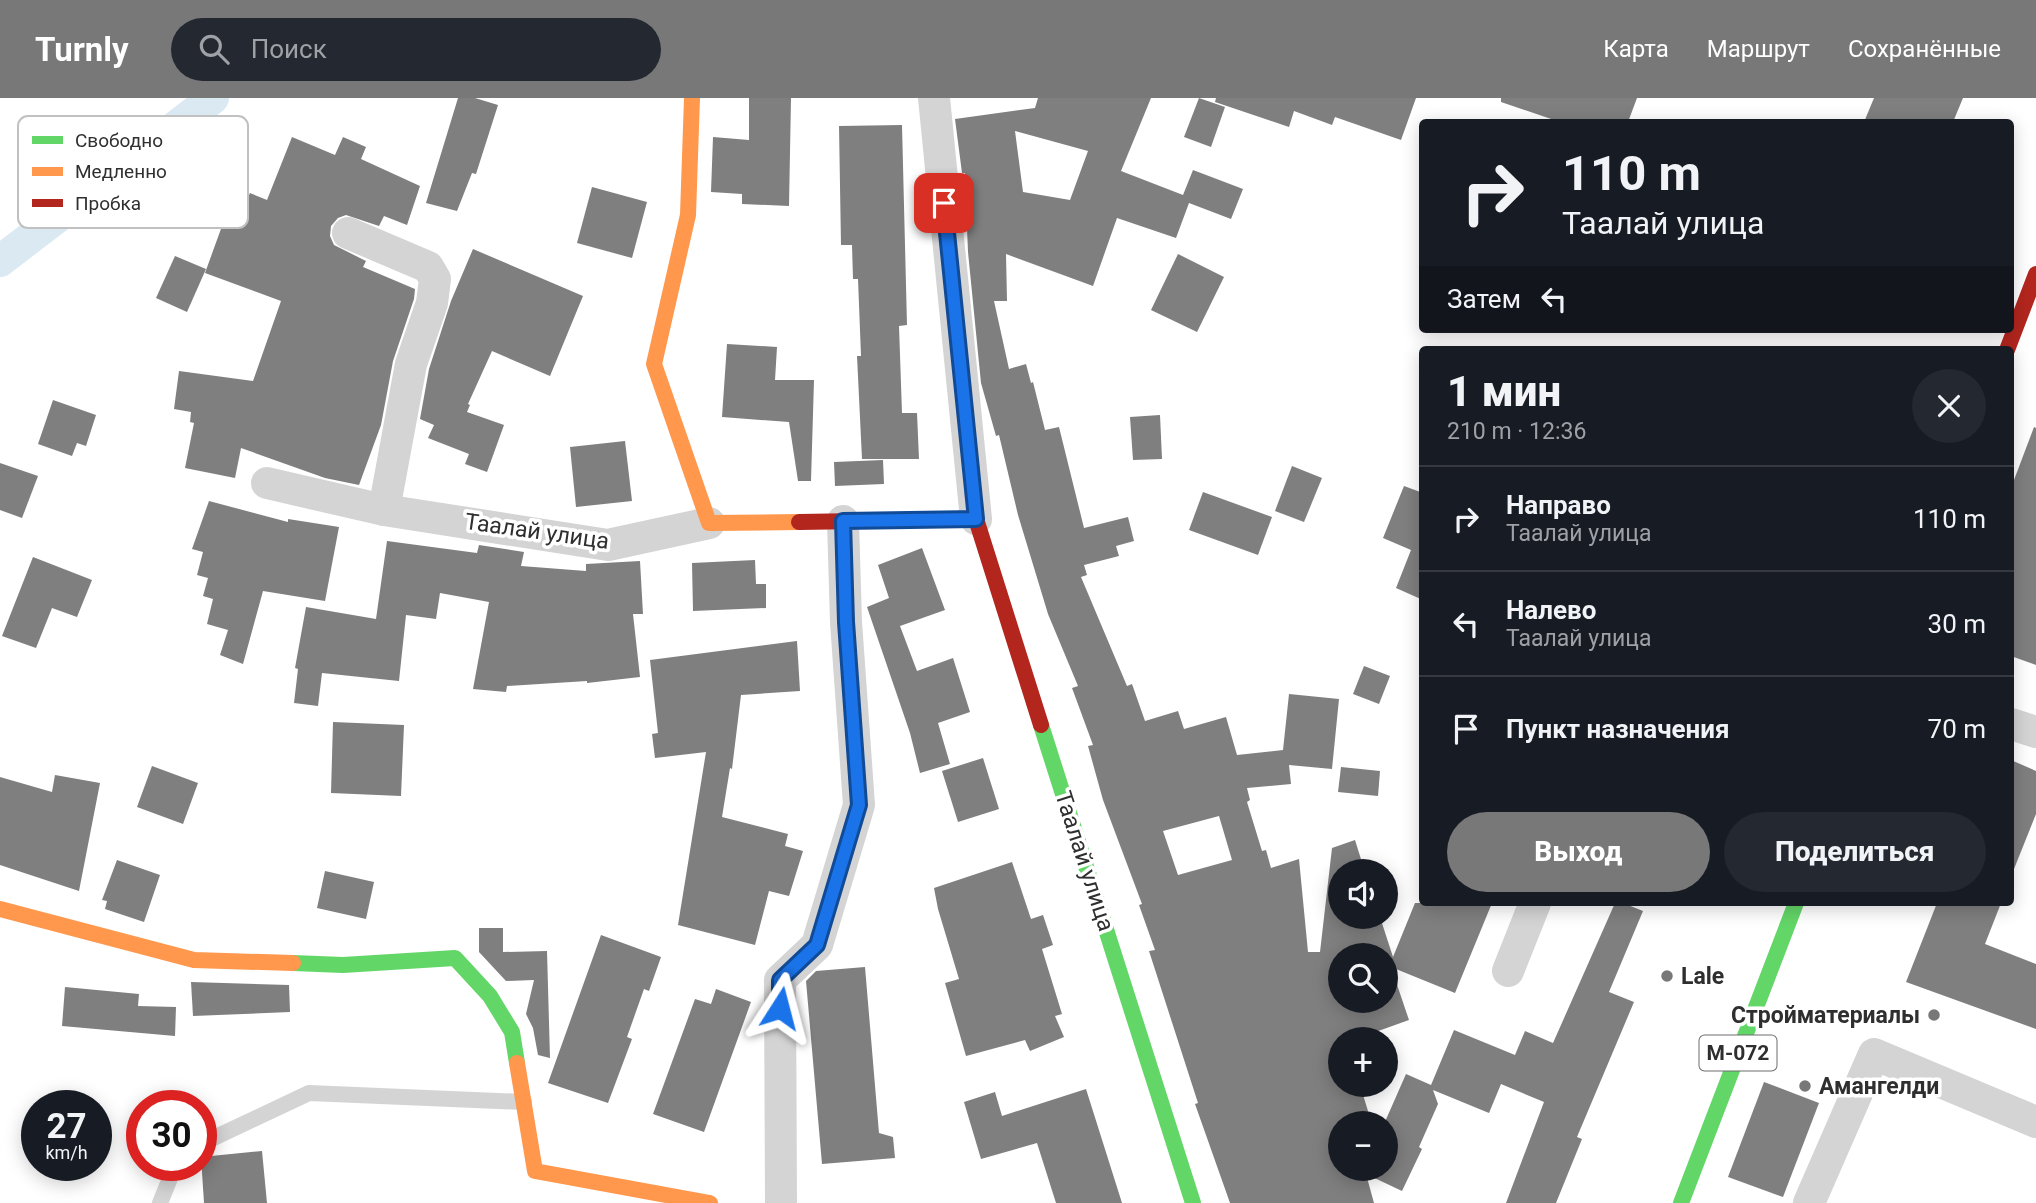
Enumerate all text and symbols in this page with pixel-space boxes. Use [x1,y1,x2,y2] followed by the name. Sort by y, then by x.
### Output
[171,18,661,81] search box
[35,30,129,69] text: Turnly
[195,30,233,68] icon: search
[251,34,327,64] text: Поиск
[1603,35,1669,63] text: Карта
[1707,35,1810,63] text: Маршрут
[1848,35,2001,63] text: Сохранённые
[18,116,248,228] legend
[75,129,163,152] text: Свободно
[1562,145,1701,202] text: 110 m
[1447,147,1538,238] icon: right
[75,160,167,183] text: Медленно
[914,173,974,233] pin
[925,184,963,222] icon: arrive
[75,192,141,215] text: Пробка
[1562,204,1764,242] text: Таалай улица
[1535,280,1573,318] icon: left
[1447,284,1521,314] text: Затем
[1447,367,1561,416] text: 1 мин
[1912,369,1986,443] button: close
[1447,418,1586,445] text: 210 m · 12:36
[1506,490,1611,520] text: Направо
[1447,500,1485,538] icon: right
[1913,504,1986,534] text: 110 m
[463,508,611,555] street label: Таалай улица
[1506,520,1651,547] text: Таалай улица
[1506,595,1596,625] text: Налево
[1447,605,1485,643] icon: left
[1928,609,1986,639] text: 30 m
[1506,625,1651,652] text: Таалай улица
[1447,710,1485,748] icon: arrive
[1506,714,1730,744] text: Пункт назначения
[1928,714,1986,744] text: 70 m
[1049,788,1120,934] street label: Таалай улица
[1447,812,1710,892] button: Выход
[1724,812,1986,892] button: Поделиться
[1328,859,1398,1181] map controls
[1328,859,1398,929] button: sound
[1328,943,1398,1013] button: search
[1681,963,1724,990] place label: Lale
[1659,968,1675,984] marker: Lale
[743,971,817,1045] position arrow
[1731,1002,1920,1029] place label: Стройматериалы
[1926,1007,1942,1023] marker: Стройматериалы
[1328,1027,1398,1097] button: +
[1700,1035,1776,1070] road number: М-072
[1819,1073,1939,1100] place label: Амангелди
[1797,1078,1813,1094] marker: Амангелди
[126,1090,217,1181] speed limit sign: 30
[46,1106,87,1147] text: 27
[1328,1111,1398,1181] button: −
[45,1142,88,1163] text: km/h

